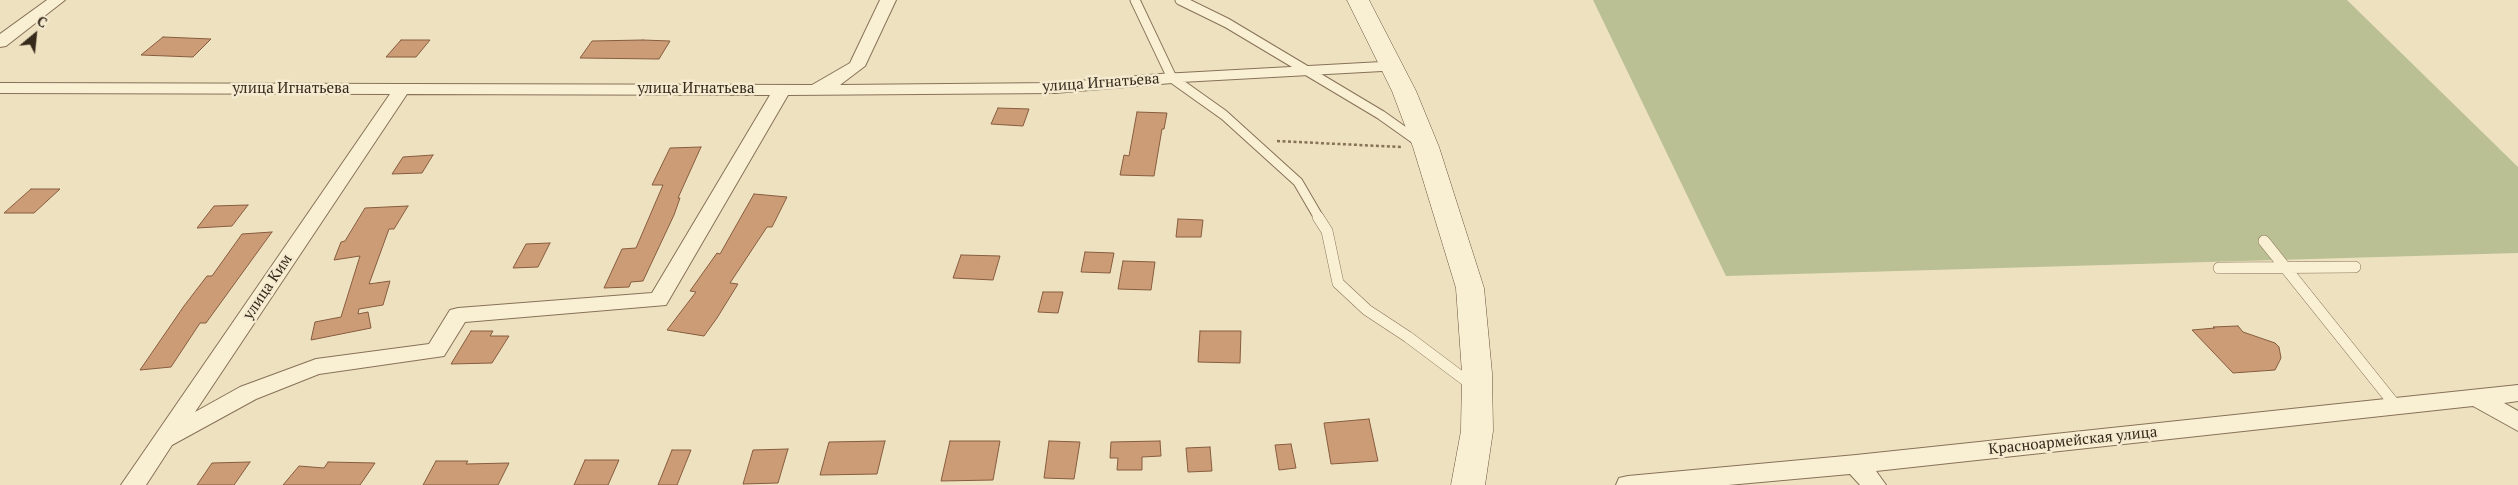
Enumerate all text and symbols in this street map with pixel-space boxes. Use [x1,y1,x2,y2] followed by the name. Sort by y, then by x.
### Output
[10,10,60,60] north arrow
[34,11,51,32] text: С
[1042,70,1160,96] street label: улица Игнатьева
[232,80,350,98] street label: улица Игнатьева
[637,80,755,98] street label: улица Игнатьева
[240,251,296,323] street label: улица Ким
[1988,423,2158,459] street label: Красноармейская улица

